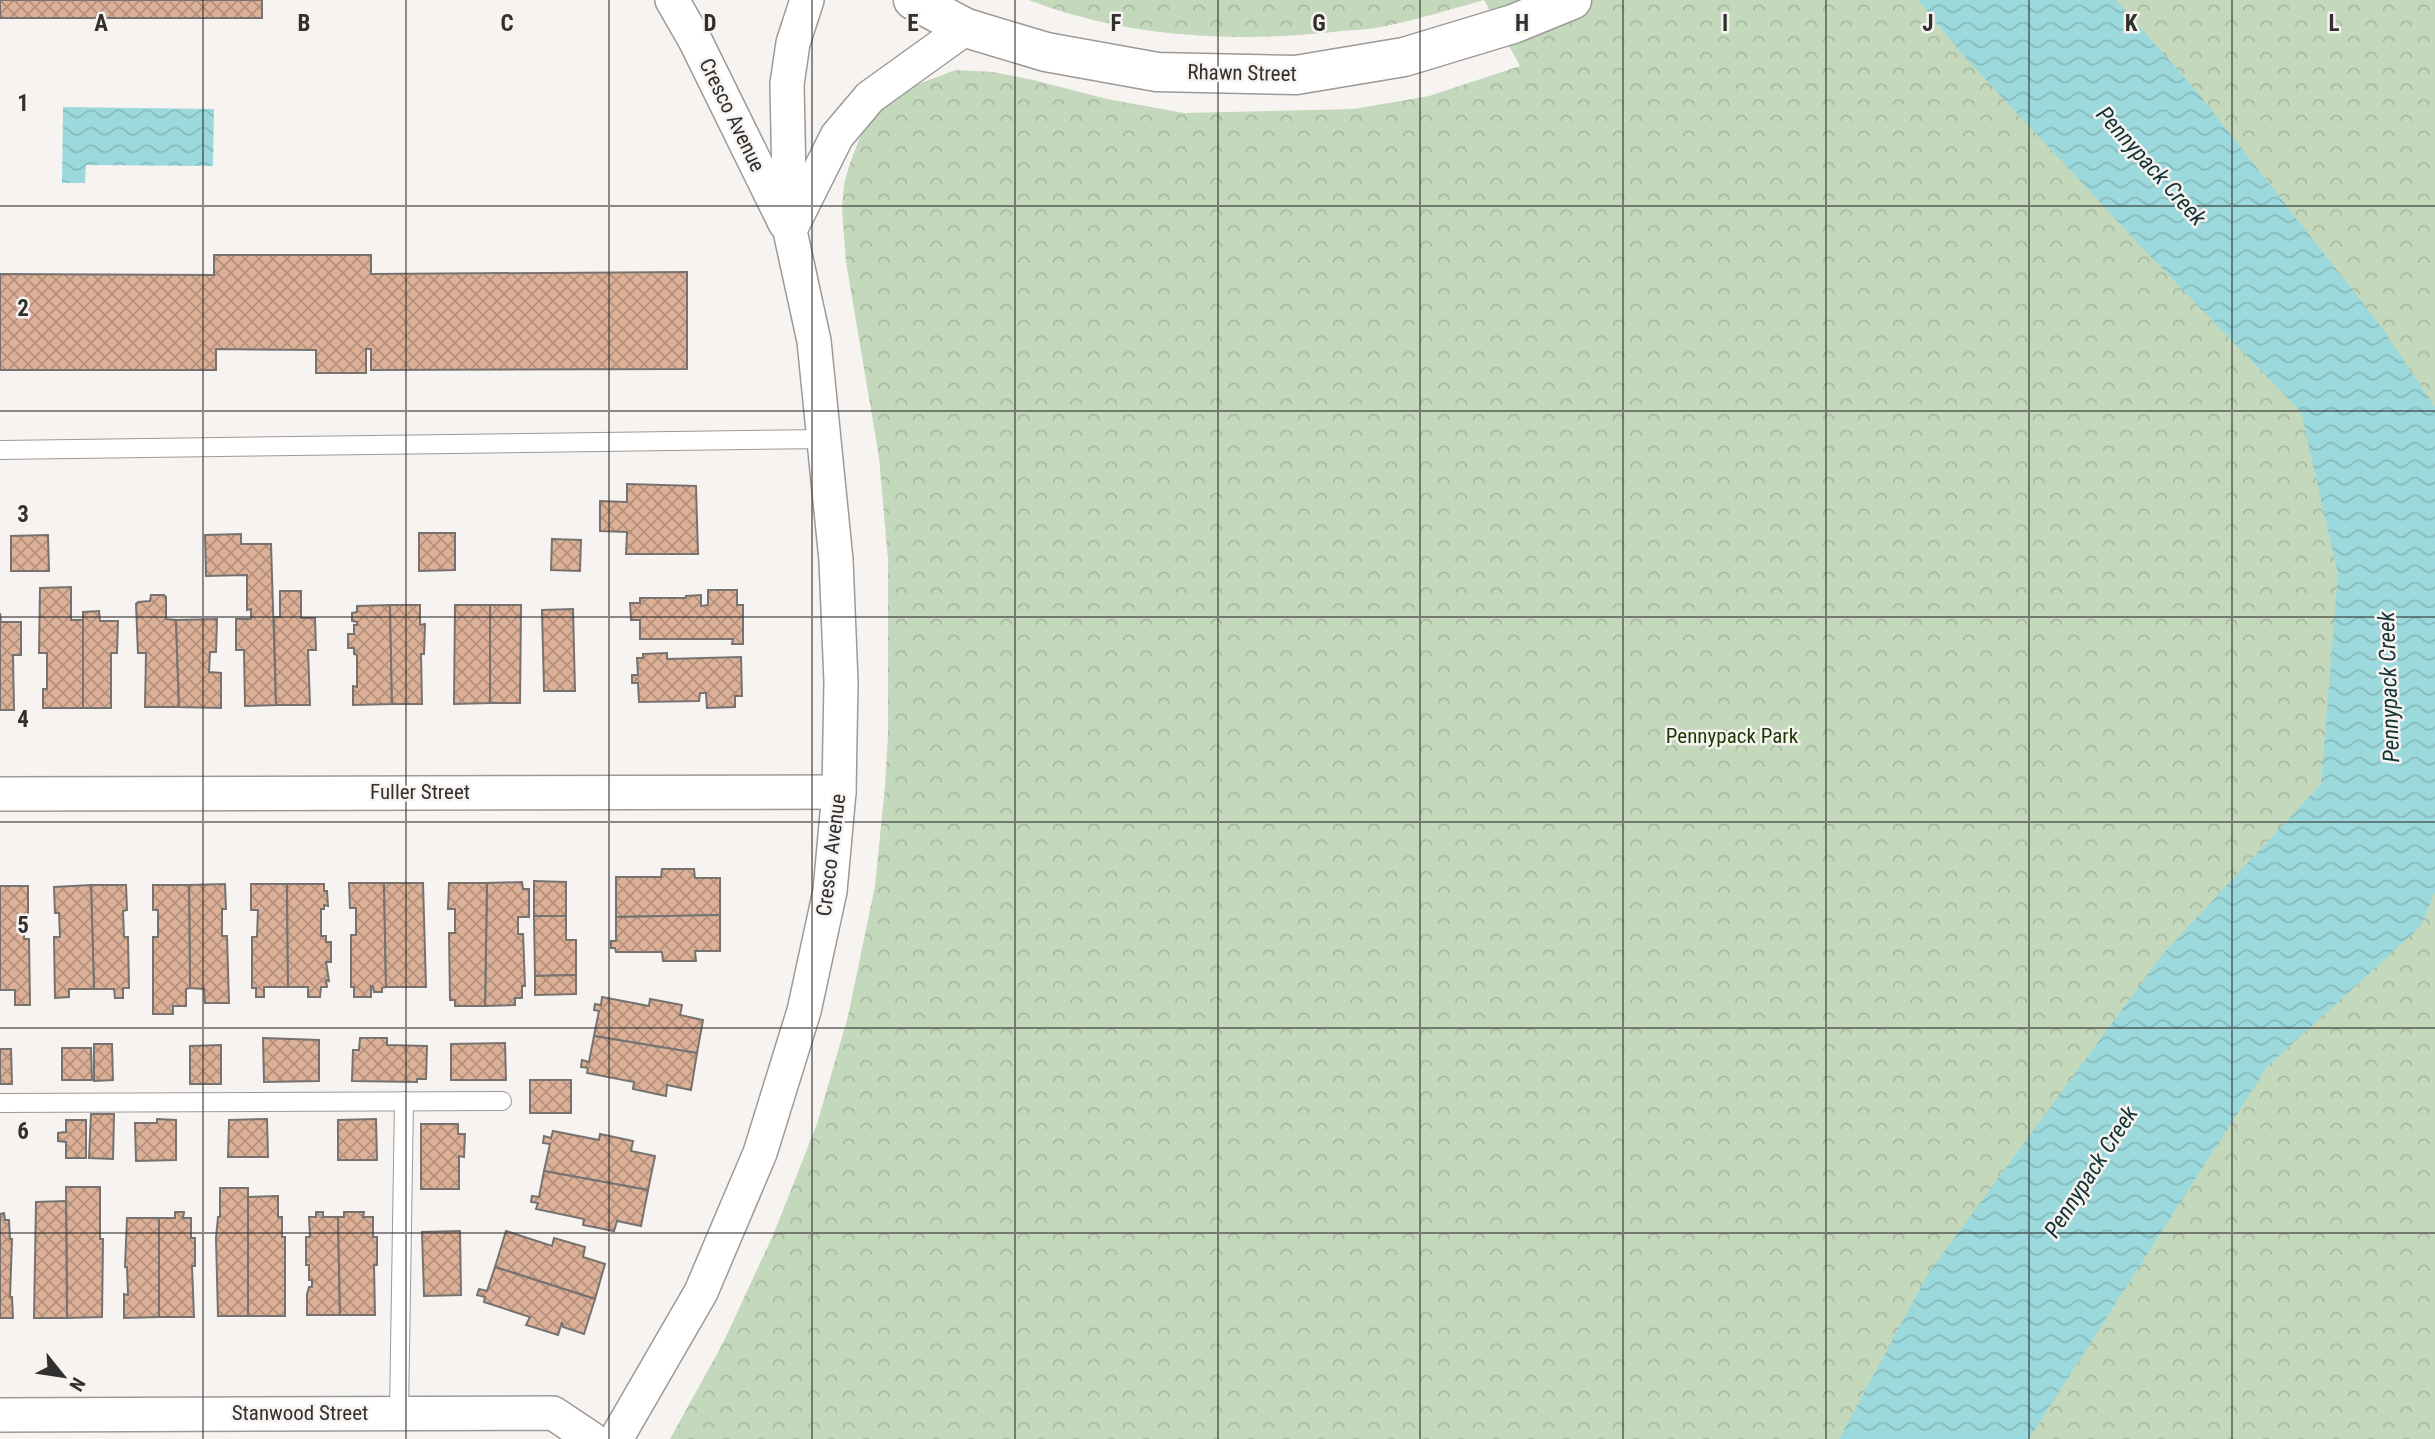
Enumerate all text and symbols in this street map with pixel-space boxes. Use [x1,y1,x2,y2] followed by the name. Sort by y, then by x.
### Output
[94,10,108,37] text: A
[298,10,310,37] text: B
[500,10,514,37] text: C
[704,10,717,37] text: D
[907,10,919,37] text: E
[1111,10,1122,37] text: F
[1312,10,1326,37] text: G
[1515,10,1529,37] text: H
[1722,10,1728,37] text: I
[1922,10,1934,37] text: J
[2125,10,2138,37] text: K
[2328,10,2340,37] text: L
[694,54,770,176] street label: Cresco Avenue
[1187,60,1297,86] street label: Rhawn Street
[17,90,29,117] text: 1
[2090,101,2212,232] water label: Pennypack Creek
[17,295,29,322] text: 2
[17,501,29,528] text: 3
[2373,610,2405,763] water label: Pennypack Creek
[17,706,29,733] text: 4
[1666,724,1799,748] park label: Pennypack Park
[370,780,470,804] street label: Fuller Street
[812,792,850,918] street label: Cresco Avenue
[17,912,29,939] text: 5
[2039,1101,2144,1243] water label: Pennypack Creek
[17,1118,29,1145] text: 6
[28,1341,98,1411] north arrow
[64,1373,90,1395] text: N
[232,1401,368,1425] street label: Stanwood Street

